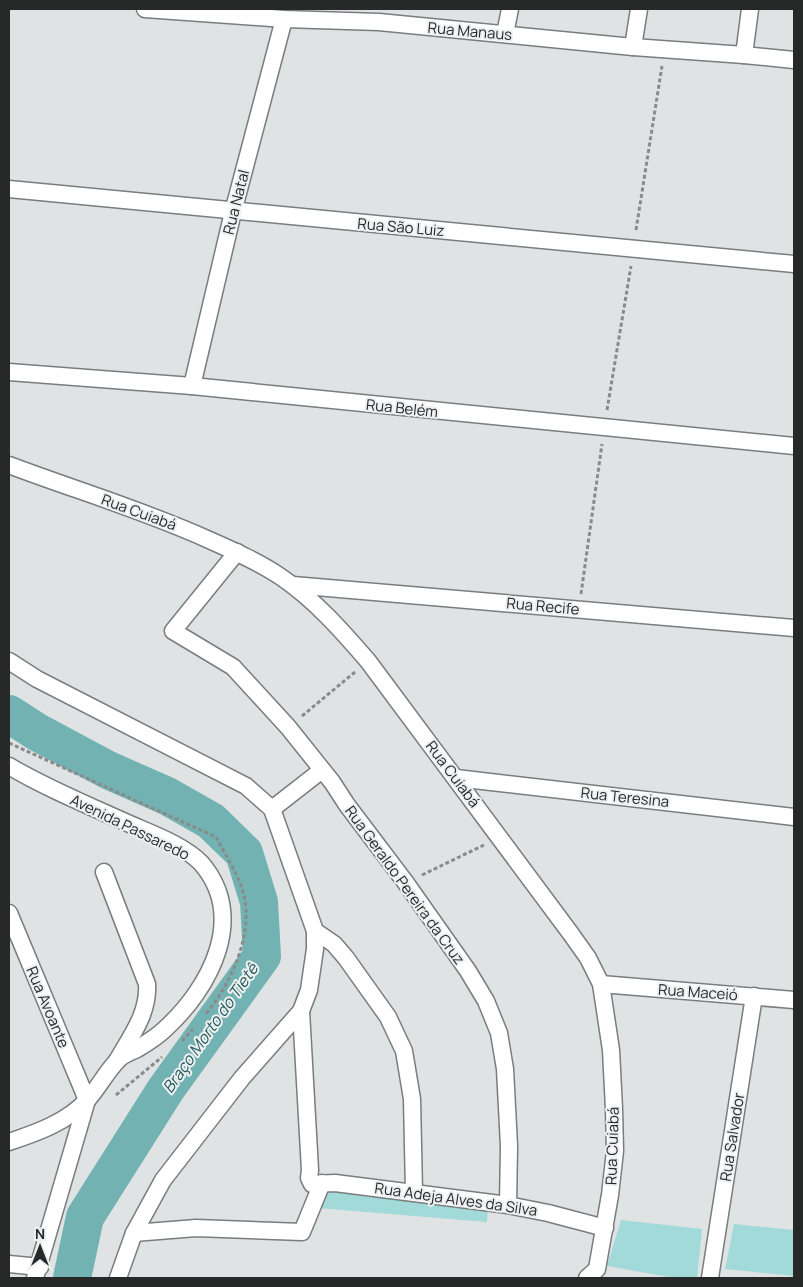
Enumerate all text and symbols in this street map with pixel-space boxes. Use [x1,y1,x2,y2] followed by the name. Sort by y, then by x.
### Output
[427,17,513,45] street label: Rua Manaus
[218,167,254,237] street label: Rua Natal
[357,213,445,241] street label: Rua São Luiz
[365,394,439,422] street label: Rua Belém
[99,489,179,535] street label: Rua Cuiabá
[506,592,581,620] street label: Rua Recife
[421,736,485,812] street label: Rua Cuiabá
[580,782,670,812] street label: Rua Teresina
[67,789,193,865] street label: Avenida Passaredo
[340,801,470,969] street label: Rua Geraldo Pereira da Cruz
[157,958,264,1097] water label: Braço Morto do Tietê
[21,963,75,1051] street label: Rua Avoante
[657,979,739,1005] street label: Rua Maceió
[715,1091,749,1183] street label: Rua Salvador
[600,1106,624,1186] street label: Rua Cuiabá
[373,1177,539,1221] street label: Rua Adeja Alves da Silva
[15,1222,65,1272] north arrow
[35,1224,45,1243] text: N

